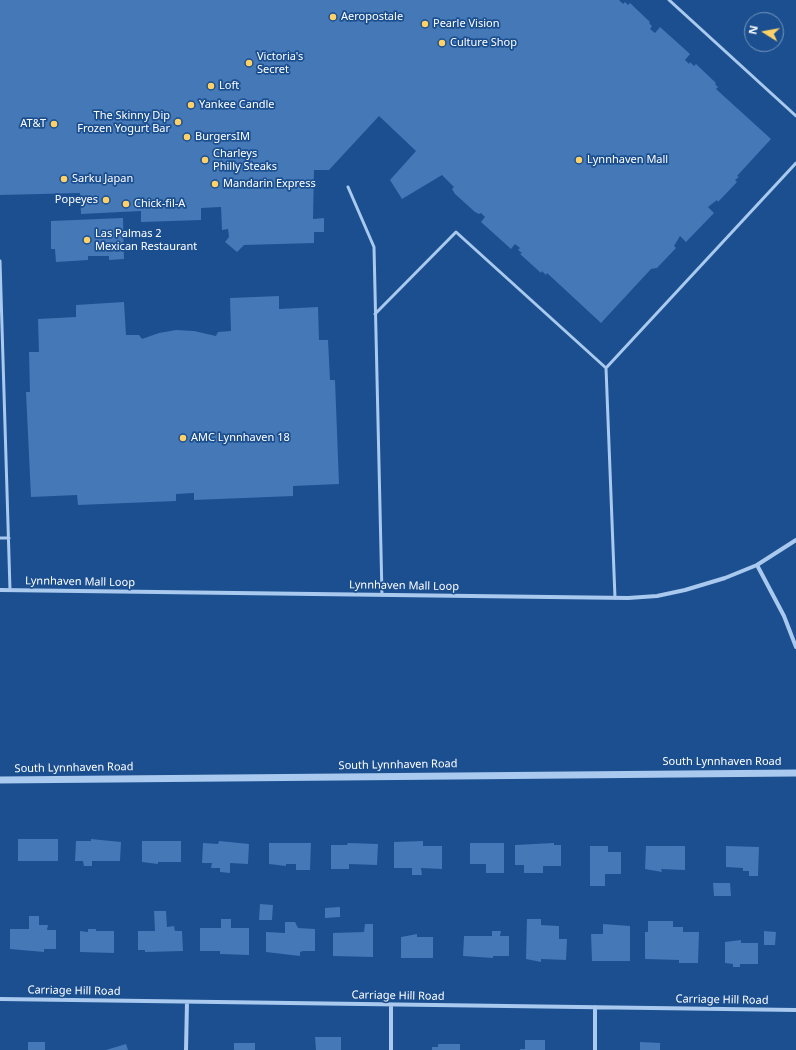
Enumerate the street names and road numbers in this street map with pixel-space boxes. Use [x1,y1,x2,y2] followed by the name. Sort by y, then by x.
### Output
[25,574,135,590] street label: Lynnhaven Mall Loop
[349,578,459,594] street label: Lynnhaven Mall Loop
[663,755,781,769] street label: South Lynnhaven Road
[338,757,458,773] street label: South Lynnhaven Road
[14,760,134,776] street label: South Lynnhaven Road
[27,984,121,998] street label: Carriage Hill Road
[351,989,445,1003] street label: Carriage Hill Road
[675,993,769,1007] street label: Carriage Hill Road

